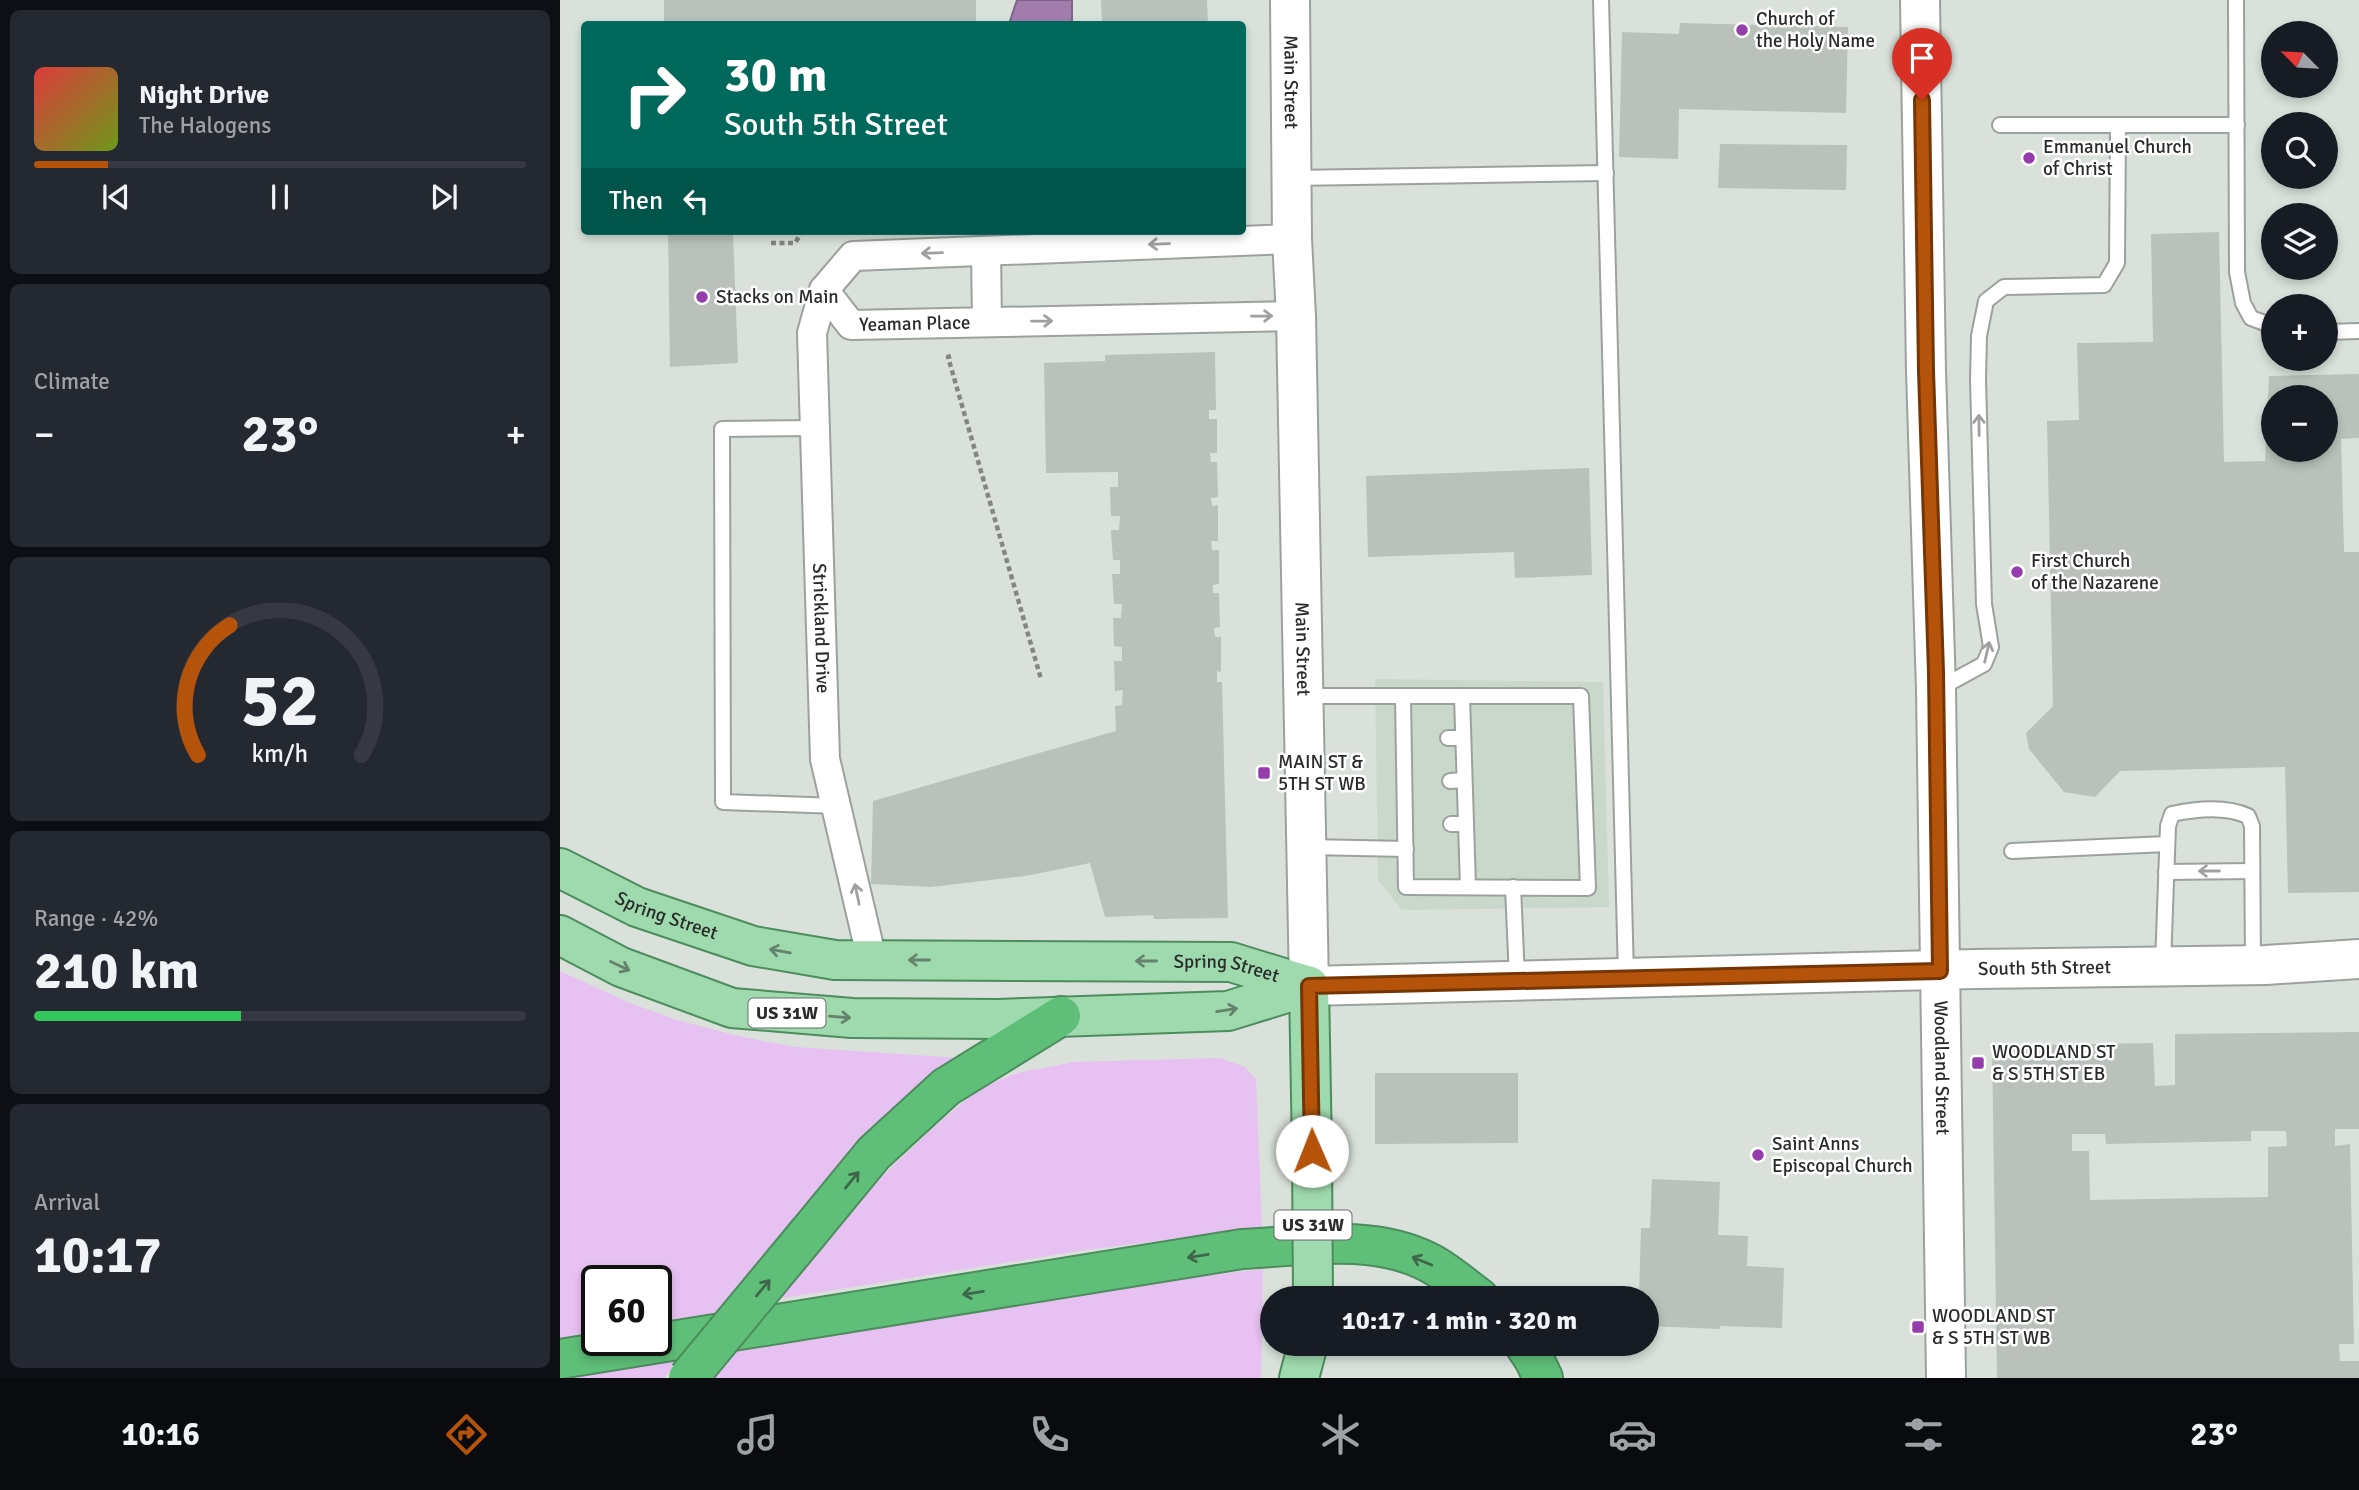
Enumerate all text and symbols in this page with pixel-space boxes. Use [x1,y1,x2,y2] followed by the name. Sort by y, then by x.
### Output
[1756,7,1875,53] place label: Church of the Holy Name
[2261,21,2338,98] north arrow
[2261,21,2338,462] map controls
[1734,22,1750,38] marker: Church of the Holy Name
[1892,28,1952,100] pin
[1278,35,1303,130] street label: Main Street
[1903,39,1941,77] icon: arrive
[724,45,827,105] text: 30 m
[609,49,700,140] icon: right
[139,79,269,111] text: Night Drive
[724,105,948,144] text: South 5th Street
[139,111,271,140] text: The Halogens
[2261,112,2338,189] button: search
[2043,135,2192,181] place label: Emmanuel Church of Christ
[2021,150,2037,166] marker: Emmanuel Church of Christ
[97,178,135,216] icon: previous
[261,178,299,216] icon: pause
[425,178,463,216] icon: next
[677,182,715,220] icon: left
[609,185,663,217] text: Then
[2261,203,2338,280] button: layers
[1148,238,1171,251] one-way arrow
[921,247,944,260] one-way arrow
[716,285,839,309] place label: Stacks on Main
[694,289,710,305] marker: Stacks on Main
[2261,294,2338,371] button: +
[1251,310,1274,323] one-way arrow
[859,311,971,337] street label: Yeaman Place
[1030,315,1053,328] one-way arrow
[34,367,110,396] text: Climate
[2261,385,2338,462] button: −
[242,402,318,466] text: 23°
[34,411,55,458] text: −
[505,411,526,458] text: +
[1973,414,1986,437] one-way arrow
[2031,549,2159,595] place label: First Church of the Nazarene
[807,563,835,694] street label: Strickland Drive
[2009,564,2025,580] marker: First Church of the Nazarene
[1290,601,1315,697] street label: Main Street
[1982,641,1995,663] one-way arrow
[241,657,319,746] text: 52
[252,738,308,769] text: km/h
[1278,750,1366,796] place label: MAIN ST & 5TH ST WB
[1256,765,1272,781] marker: MAIN ST & 5TH ST WB
[2198,865,2221,878] one-way arrow
[850,883,864,906] one-way arrow
[611,886,721,945] street label: Spring Street
[34,904,158,933] text: Range · 42%
[34,939,199,1003] text: 210 km
[769,944,792,957] one-way arrow
[1173,950,1282,988] street label: Spring Street
[907,953,930,967] one-way arrow
[1135,954,1158,968] one-way arrow
[1978,955,2112,981] street label: South 5th Street
[609,960,630,973] one-way arrow
[748,998,826,1028] road number: US 31W
[1929,1000,1954,1136] street label: Woodland Street
[1215,1003,1238,1016] one-way arrow
[828,1011,851,1024] one-way arrow
[1992,1040,2116,1086] place label: WOODLAND ST & S 5TH ST EB
[1970,1055,1986,1071] marker: WOODLAND ST & S 5TH ST EB
[1275,1114,1349,1188] position arrow
[1772,1132,1913,1178] place label: Saint Anns Episcopal Church
[1750,1147,1766,1163] marker: Saint Anns Episcopal Church
[844,1171,860,1189] one-way arrow
[34,1188,100,1217] text: Arrival
[1274,1210,1352,1240] road number: US 31W
[34,1223,162,1287] text: 10:17
[1187,1250,1210,1263] one-way arrow
[1412,1253,1434,1266] one-way arrow
[581,1265,672,1356] speed limit sign: 60
[755,1279,771,1297] one-way arrow
[963,1287,985,1300] one-way arrow
[1932,1304,2056,1350] place label: WOODLAND ST & S 5TH ST WB
[1342,1305,1577,1337] text: 10:17 · 1 min · 320 m
[1910,1319,1926,1335] marker: WOODLAND ST & S 5TH ST WB
[442,1410,491,1459] icon: directions
[733,1410,782,1459] icon: music
[1025,1410,1074,1459] icon: phone
[1316,1410,1365,1459] icon: climate
[1608,1410,1657,1459] icon: car
[1899,1410,1948,1459] icon: filters
[121,1415,200,1454] text: 10:16
[2190,1415,2238,1454] text: 23°

